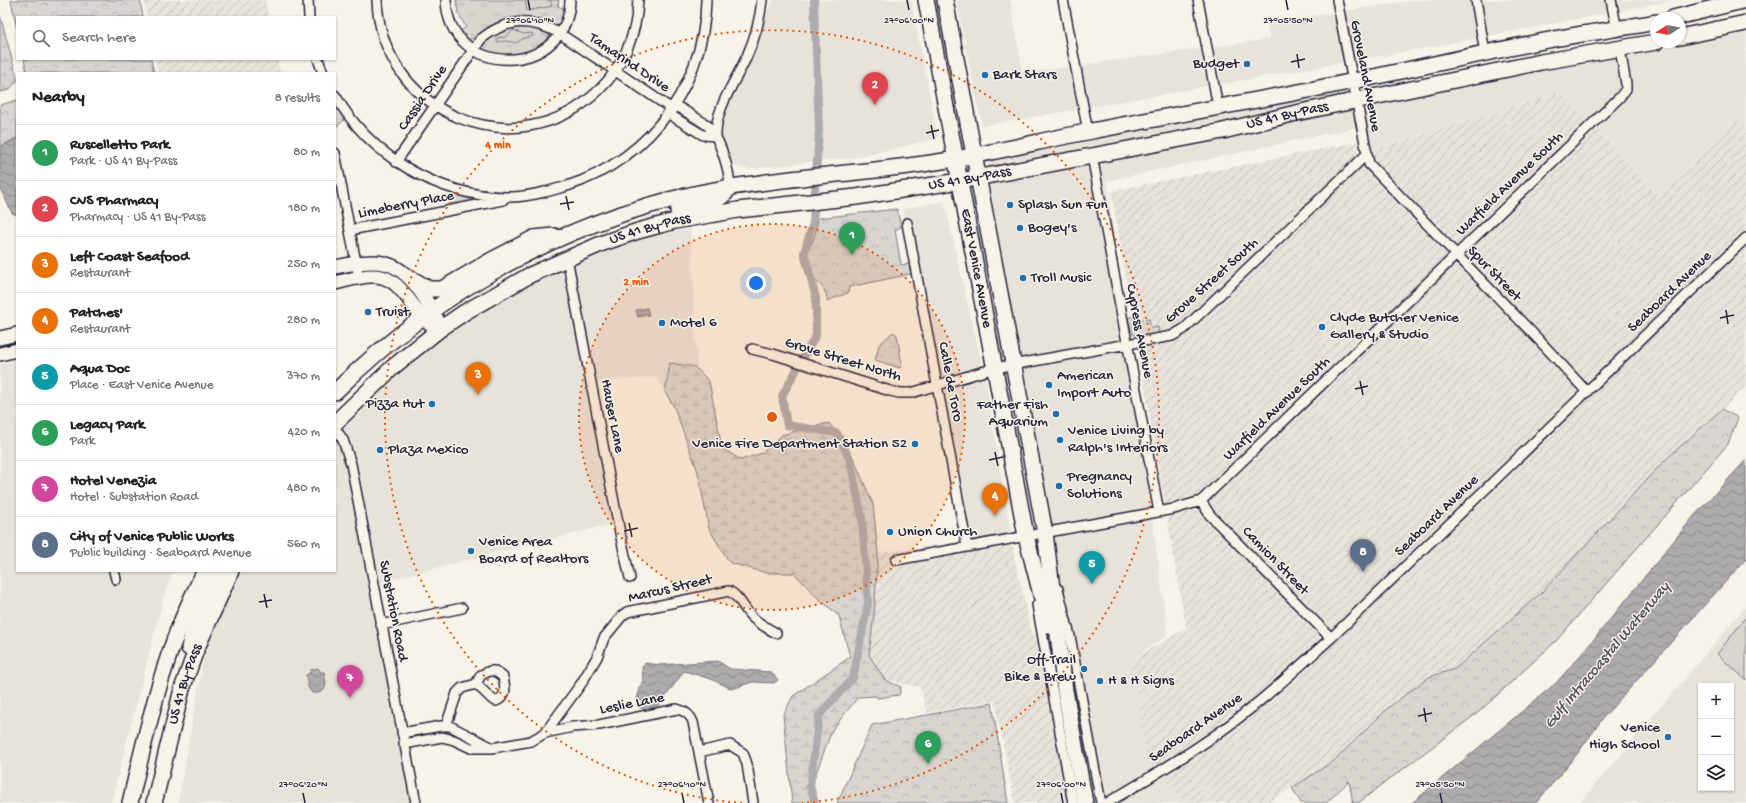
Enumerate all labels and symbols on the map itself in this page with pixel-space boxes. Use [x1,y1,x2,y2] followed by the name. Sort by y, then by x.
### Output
[1650,12,1686,48] north arrow
[506,15,555,27] text: 27°06'10"N
[884,15,934,27] text: 27°06'00"N
[1263,15,1313,27] text: 27°05'50"N
[1345,19,1385,133] street label: Groveland Avenue
[584,29,673,97] street label: Tamarind Drive
[1192,55,1241,73] place label: Budget
[1242,59,1252,69] marker: Budget
[394,62,452,134] street label: Cassia Drive
[992,66,1057,84] place label: Bark Stars
[980,70,990,80] marker: Bark Stars
[862,72,888,105] pin: 2
[1245,97,1330,134] street label: US 41 By-Pass
[1453,128,1567,240] street label: Warfield Avenue South
[484,139,511,153] text: 4 min
[927,162,1013,195] street label: US 41 By-Pass
[357,187,456,223] street label: Limeberry Place
[1018,196,1108,214] place label: Splash Sun Fun
[1005,200,1015,210] marker: Splash Sun Fun
[956,207,996,330] street label: East Venice Avenue
[607,209,692,249] street label: US 41 By-Pass
[1027,219,1077,237] place label: Bogey's
[839,222,865,255] pin: 1
[1015,223,1025,233] marker: Bogey's
[1161,234,1263,328] street label: Grove Street South
[1463,242,1526,307] street label: Spur Street
[1624,247,1716,337] street label: Seaboard Avenue
[1030,269,1092,287] place label: Troll Music
[746,273,766,293] your location
[1018,273,1028,283] marker: Troll Music
[623,276,649,290] text: 2 min
[1121,282,1157,380] street label: Cypress Avenue
[375,303,411,321] place label: Truist
[363,307,373,317] marker: Truist
[1330,309,1459,344] place label: Clyde Butcher Venice Gallery & Studio
[670,314,717,332] place label: Motel 6
[657,318,667,328] marker: Motel 6
[1317,322,1327,332] marker: Clyde Butcher Venice Gallery & Studio
[782,334,904,386] street label: Grove Street North
[933,340,967,424] street label: Calle de Toro
[1220,353,1334,465] street label: Warfield Avenue South
[465,362,491,395] pin: 3
[1057,367,1131,402] place label: American Import Auto
[596,378,628,455] street label: Hauser Lane
[1044,380,1054,390] marker: American Import Auto
[365,395,426,413] place label: Pizza Hut
[976,396,1048,431] place label: Father Fish Aquarium
[427,399,437,409] marker: Pizza Hut
[1051,409,1061,419] marker: Father Fish Aquarium
[765,410,779,424] centre of rings
[1067,422,1168,457] place label: Venice Living by Ralph's Interiors
[691,435,907,453] place label: Venice Fire Department Station 52
[1055,435,1065,445] marker: Venice Living by Ralph's Interiors
[910,439,920,449] marker: Venice Fire Department Station 52
[387,441,469,459] place label: Plaza Mexico
[375,445,385,455] marker: Plaza Mexico
[1066,468,1133,503] place label: Pregnancy Solutions
[1391,471,1483,561] street label: Seaboard Avenue
[1054,481,1064,491] marker: Pregnancy Solutions
[982,483,1008,516] pin: 4
[898,523,977,541] place label: Union Church
[1238,523,1314,601] street label: Camion Street
[885,527,895,537] marker: Union Church
[478,533,589,568] place label: Venice Area Board of Realtors
[1350,539,1376,572] pin: 8
[466,546,476,556] marker: Venice Area Board of Realtors
[1079,551,1105,584] pin: 5
[374,559,412,664] street label: Substation Road
[626,570,715,607] street label: Marcus Street
[1541,578,1676,733] water label: Gulf Intracoastal Waterway
[165,641,207,726] street label: US 41 By-Pass
[1003,651,1076,686] place label: Off-Trail Bike & Brew
[1079,664,1089,674] marker: Off-Trail Bike & Brew
[337,665,363,698] pin: 7
[1108,672,1175,690] place label: H & H Signs
[1095,676,1105,686] marker: H & H Signs
[598,689,666,719] street label: Leslie Lane
[1146,689,1246,767] street label: Seaboard Avenue
[1589,719,1660,754] place label: Venice High School
[915,731,941,764] pin: 6
[1663,732,1673,742] marker: Venice High School
[278,779,328,791] text: 27°06'20"N
[658,779,707,791] text: 27°06'10"N
[1036,779,1086,791] text: 27°06'00"N
[1415,779,1465,791] text: 27°05'50"N

